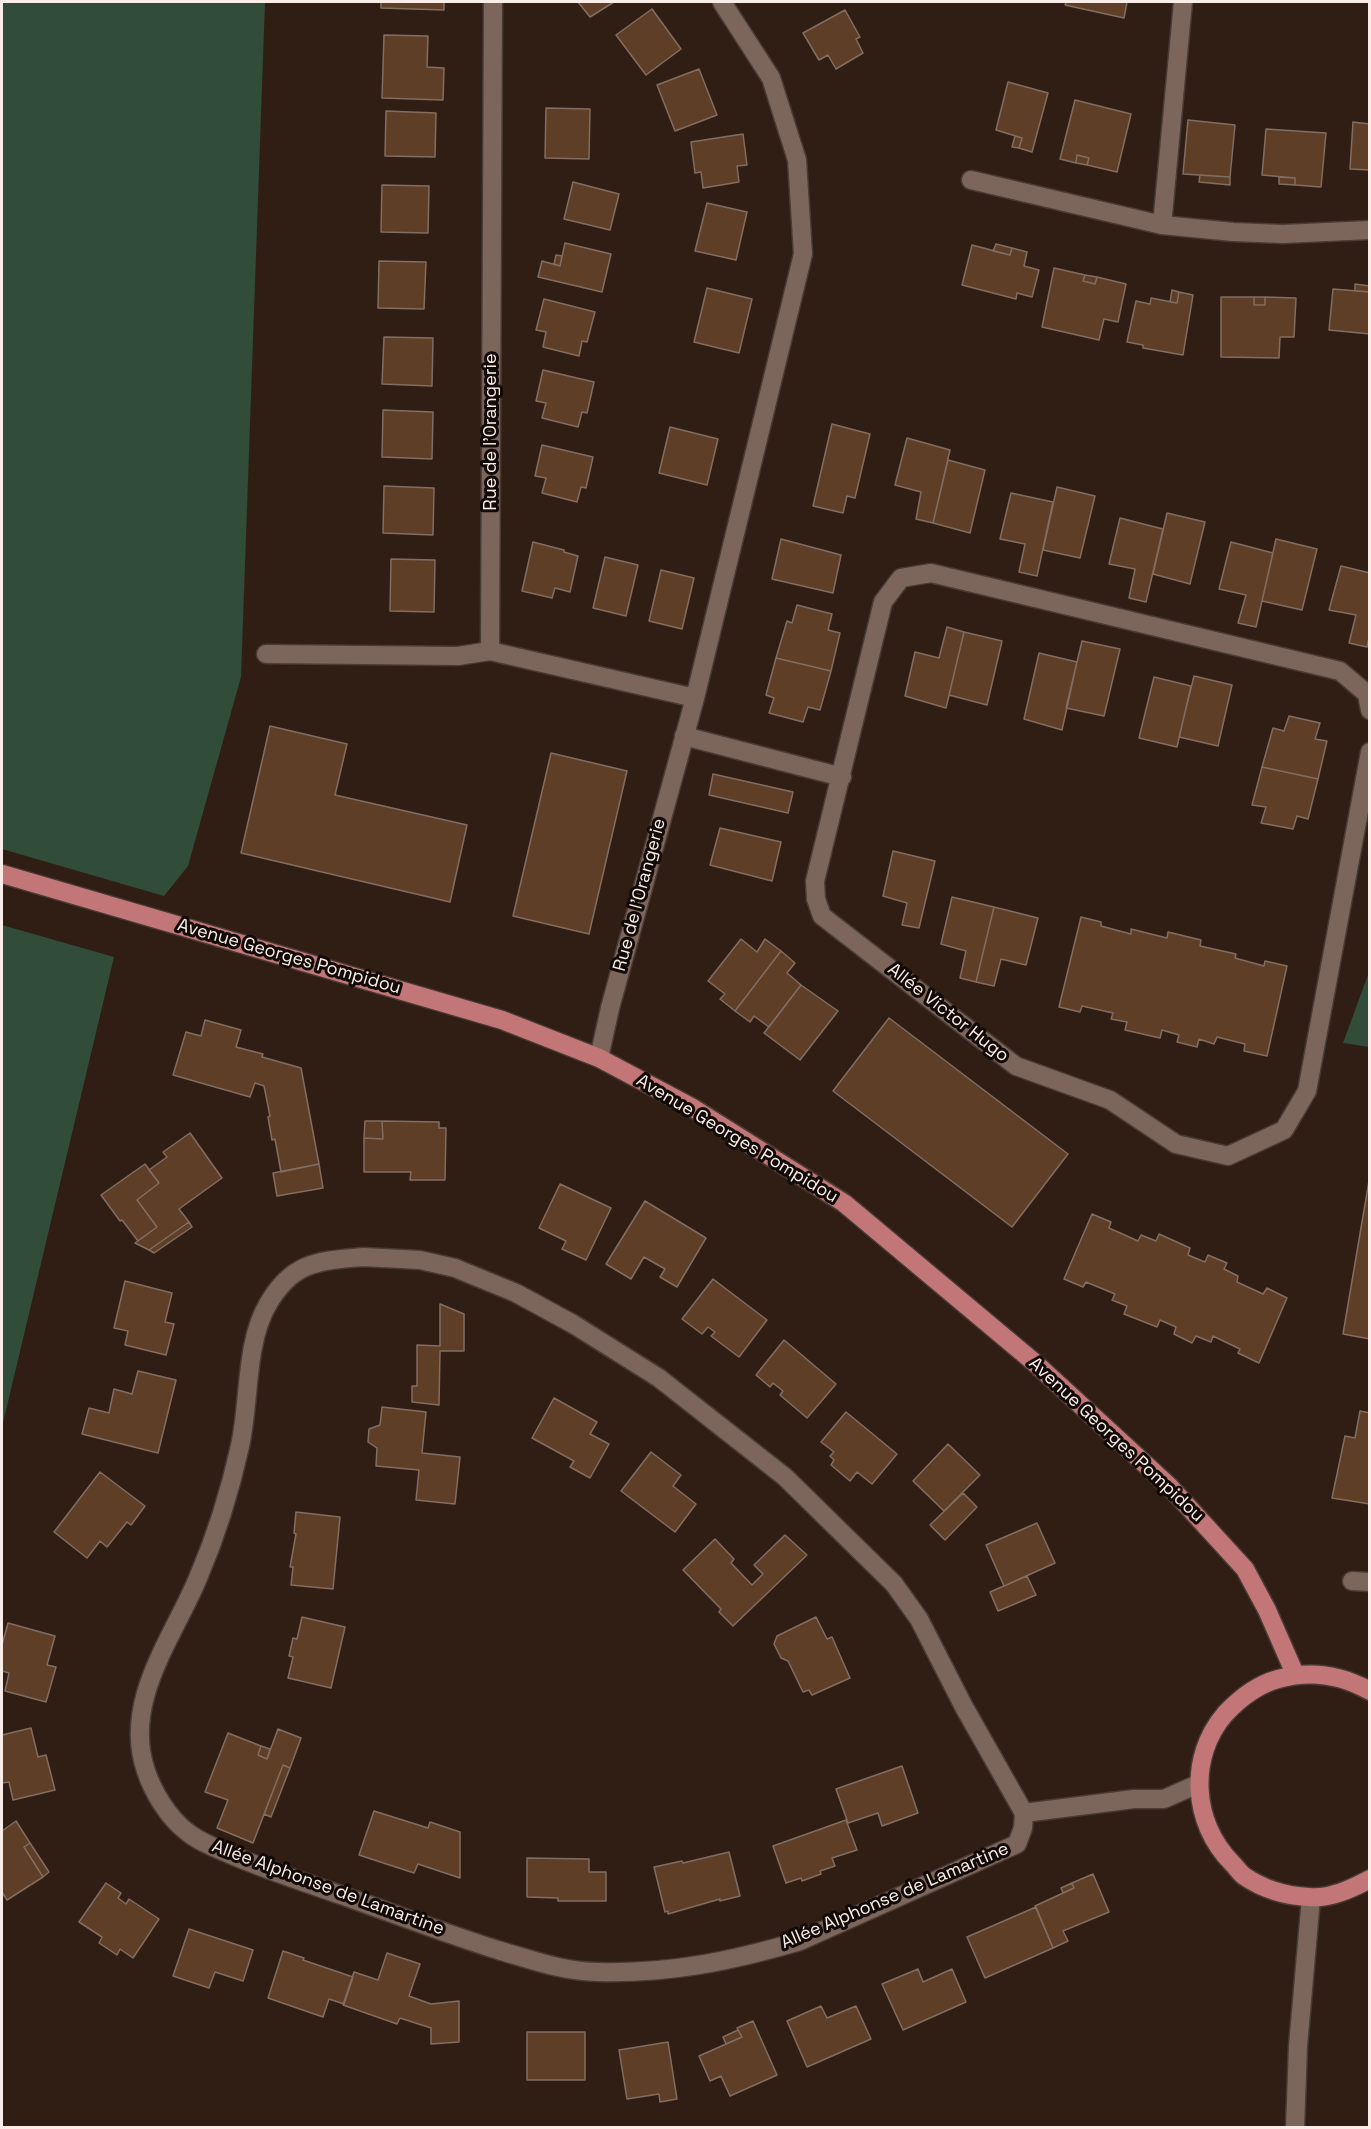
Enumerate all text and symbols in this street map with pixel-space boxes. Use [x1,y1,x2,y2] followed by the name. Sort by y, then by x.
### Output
[480,353,502,511] street label: Rue de l'Orangerie
[609,816,671,974] street label: Rue de l'Orangerie
[175,915,403,999] street label: Avenue Georges Pompidou
[883,959,1013,1067] street label: Allée Victor Hugo
[632,1070,842,1208] street label: Avenue Georges Pompidou
[1024,1353,1208,1527] street label: Avenue Georges Pompidou
[209,1836,447,1940] street label: Allée Alphonse de Lamartine
[778,1838,1012,1954] street label: Allée Alphonse de Lamartine

